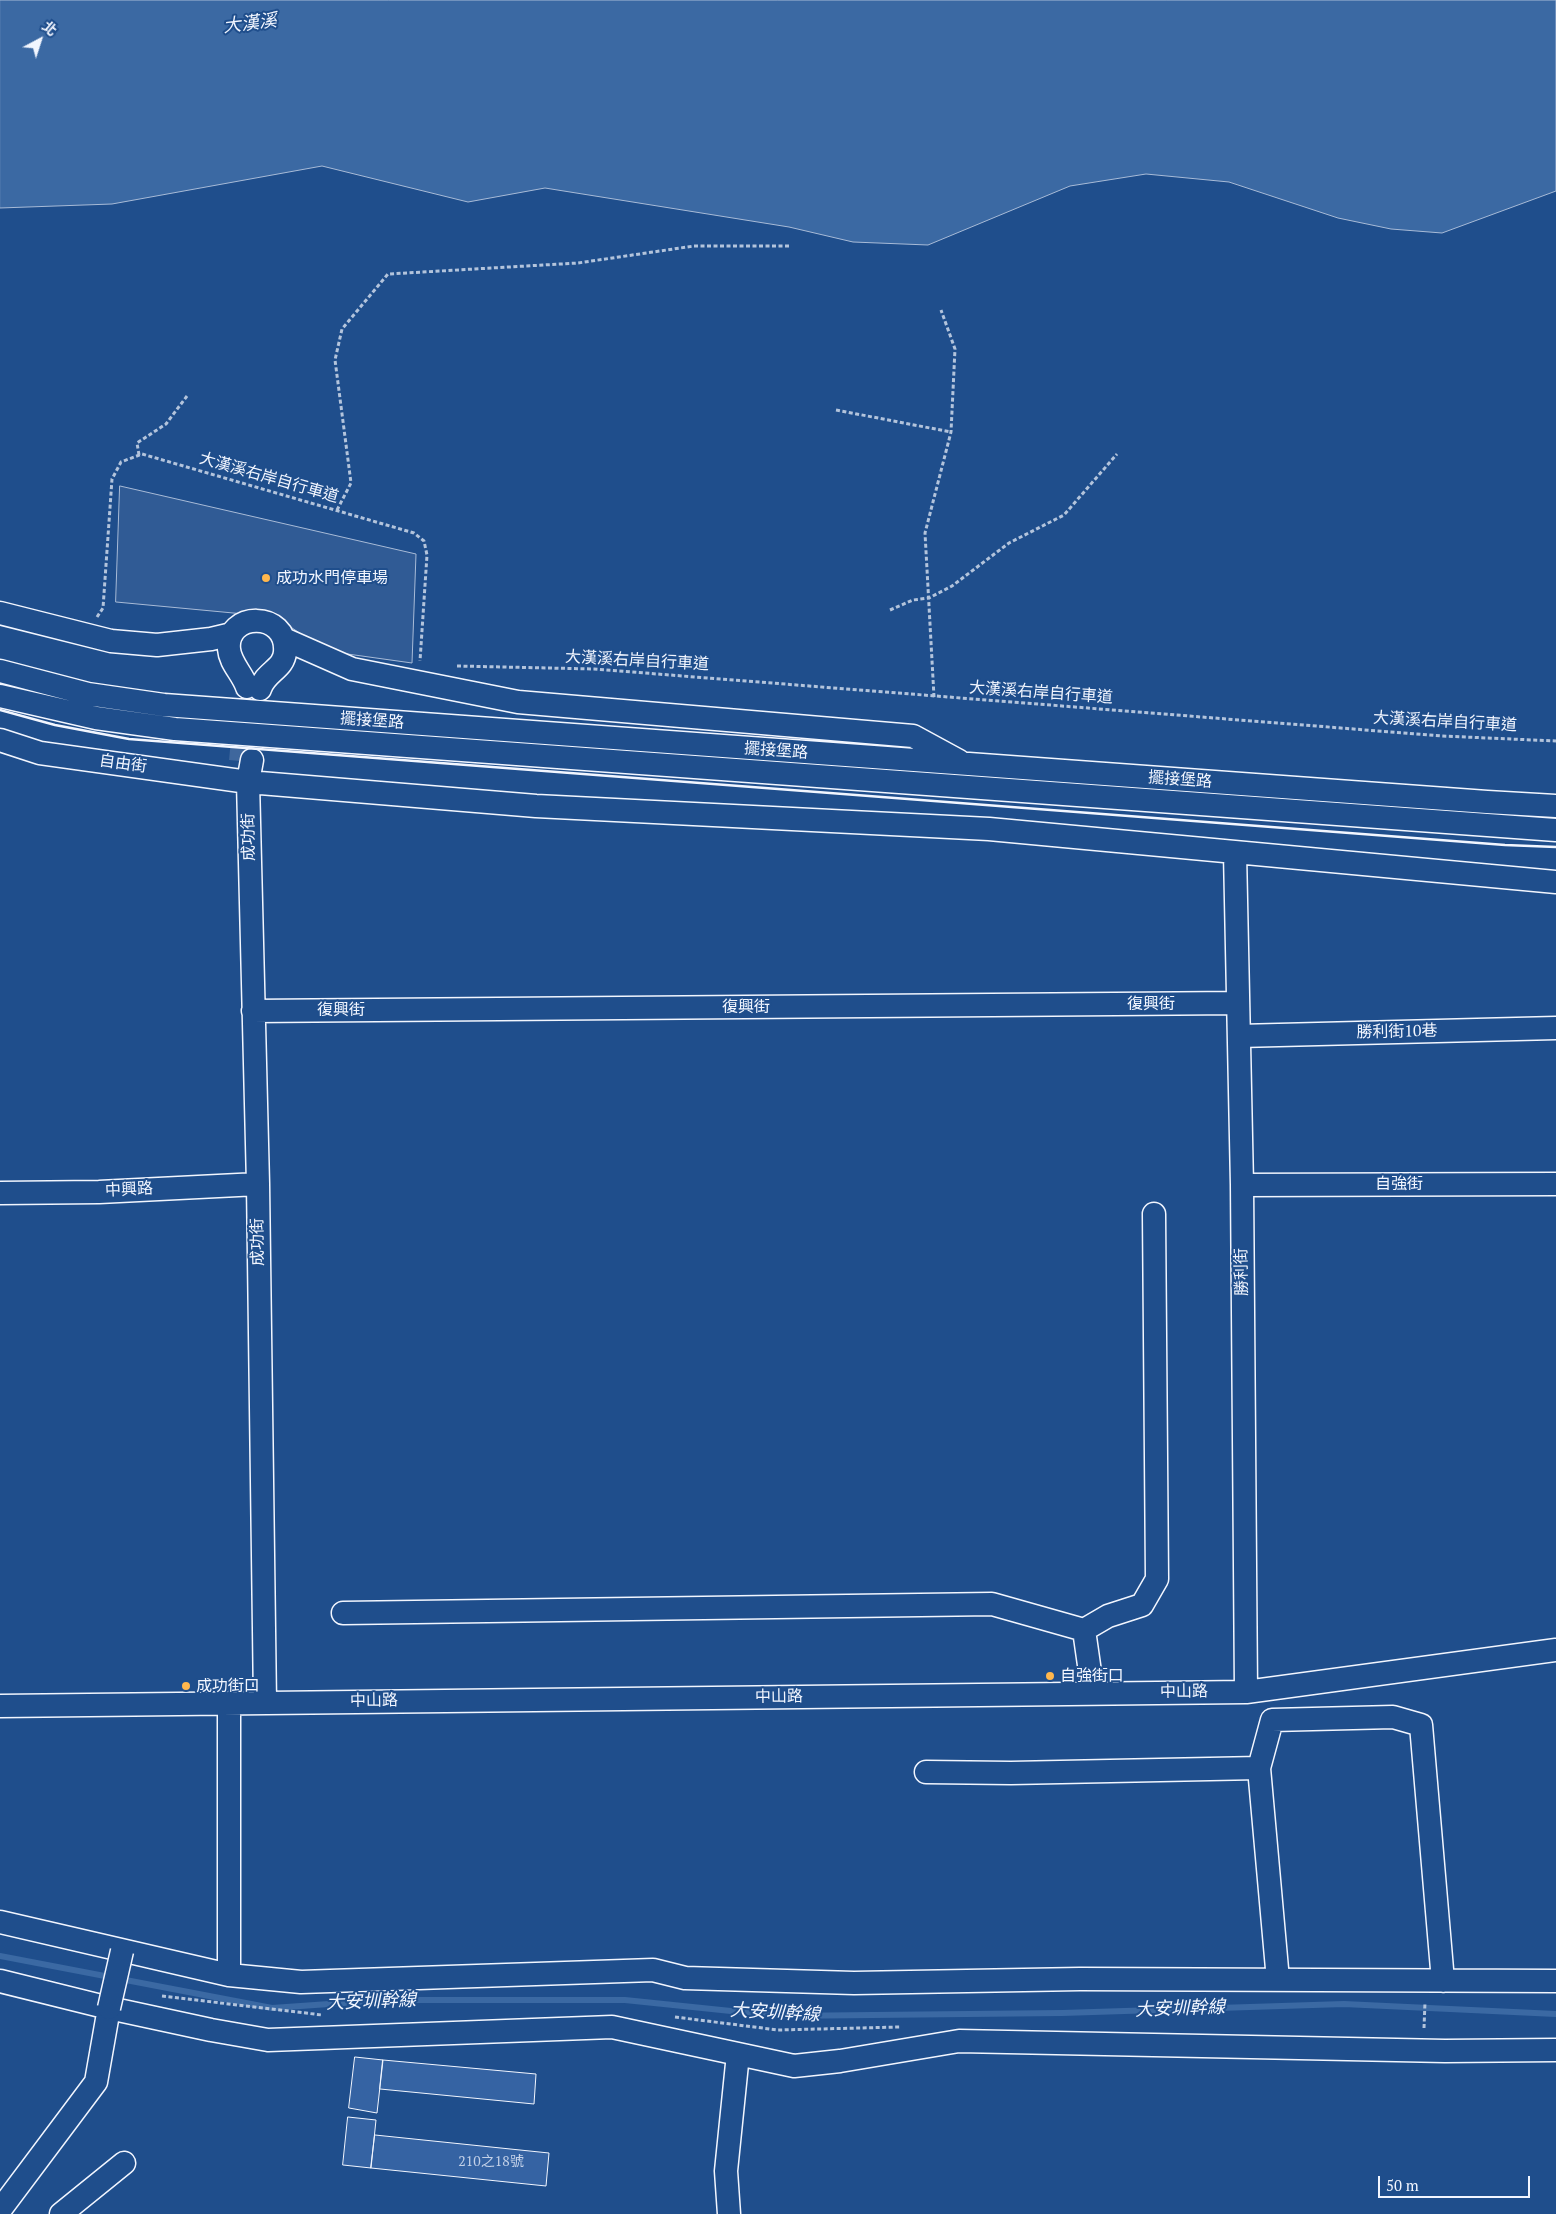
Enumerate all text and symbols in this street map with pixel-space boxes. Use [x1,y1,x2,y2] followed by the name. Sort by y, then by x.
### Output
[222,10,278,38] water label: 大漢溪
[15,15,65,65] north arrow
[38,16,61,40] text: 北
[197,449,341,507] street label: 大漢溪右岸自行車道
[276,568,388,588] place label: 成功水門停車場
[260,572,272,584] marker: 成功水門停車場
[565,648,709,674] street label: 大漢溪右岸自行車道
[969,678,1113,708] street label: 大漢溪右岸自行車道
[339,709,405,733] street label: 擺接堡路
[1373,709,1517,735] street label: 大漢溪右岸自行車道
[743,739,809,763] street label: 擺接堡路
[98,751,148,777] street label: 自由街
[1147,768,1213,792] street label: 擺接堡路
[239,813,259,861] street label: 成功街
[1127,994,1175,1014] street label: 復興街
[722,997,770,1017] street label: 復興街
[317,1000,365,1020] street label: 復興街
[1356,1022,1438,1042] street label: 勝利街10巷
[1375,1174,1423,1194] street label: 自強街
[105,1179,153,1201] street label: 中興路
[248,1218,268,1266] street label: 成功街
[1232,1248,1252,1296] street label: 勝利街
[1060,1666,1124,1686] place label: 自強街口
[1044,1670,1056,1682] marker: 自強街口
[196,1676,260,1696] place label: 成功街口
[180,1680,192,1692] marker: 成功街口
[1160,1682,1208,1702] street label: 中山路
[755,1687,803,1707] street label: 中山路
[350,1691,398,1711] street label: 中山路
[326,1990,416,2014] water label: 大安圳幹線
[1135,1997,1225,2021] water label: 大安圳幹線
[729,2000,821,2026] water label: 大安圳幹線
[458,2154,524,2170] house number: 210之18號
[1381,2166,1534,2198] scale bar
[1386,2175,1419,2195] text: 50 m

